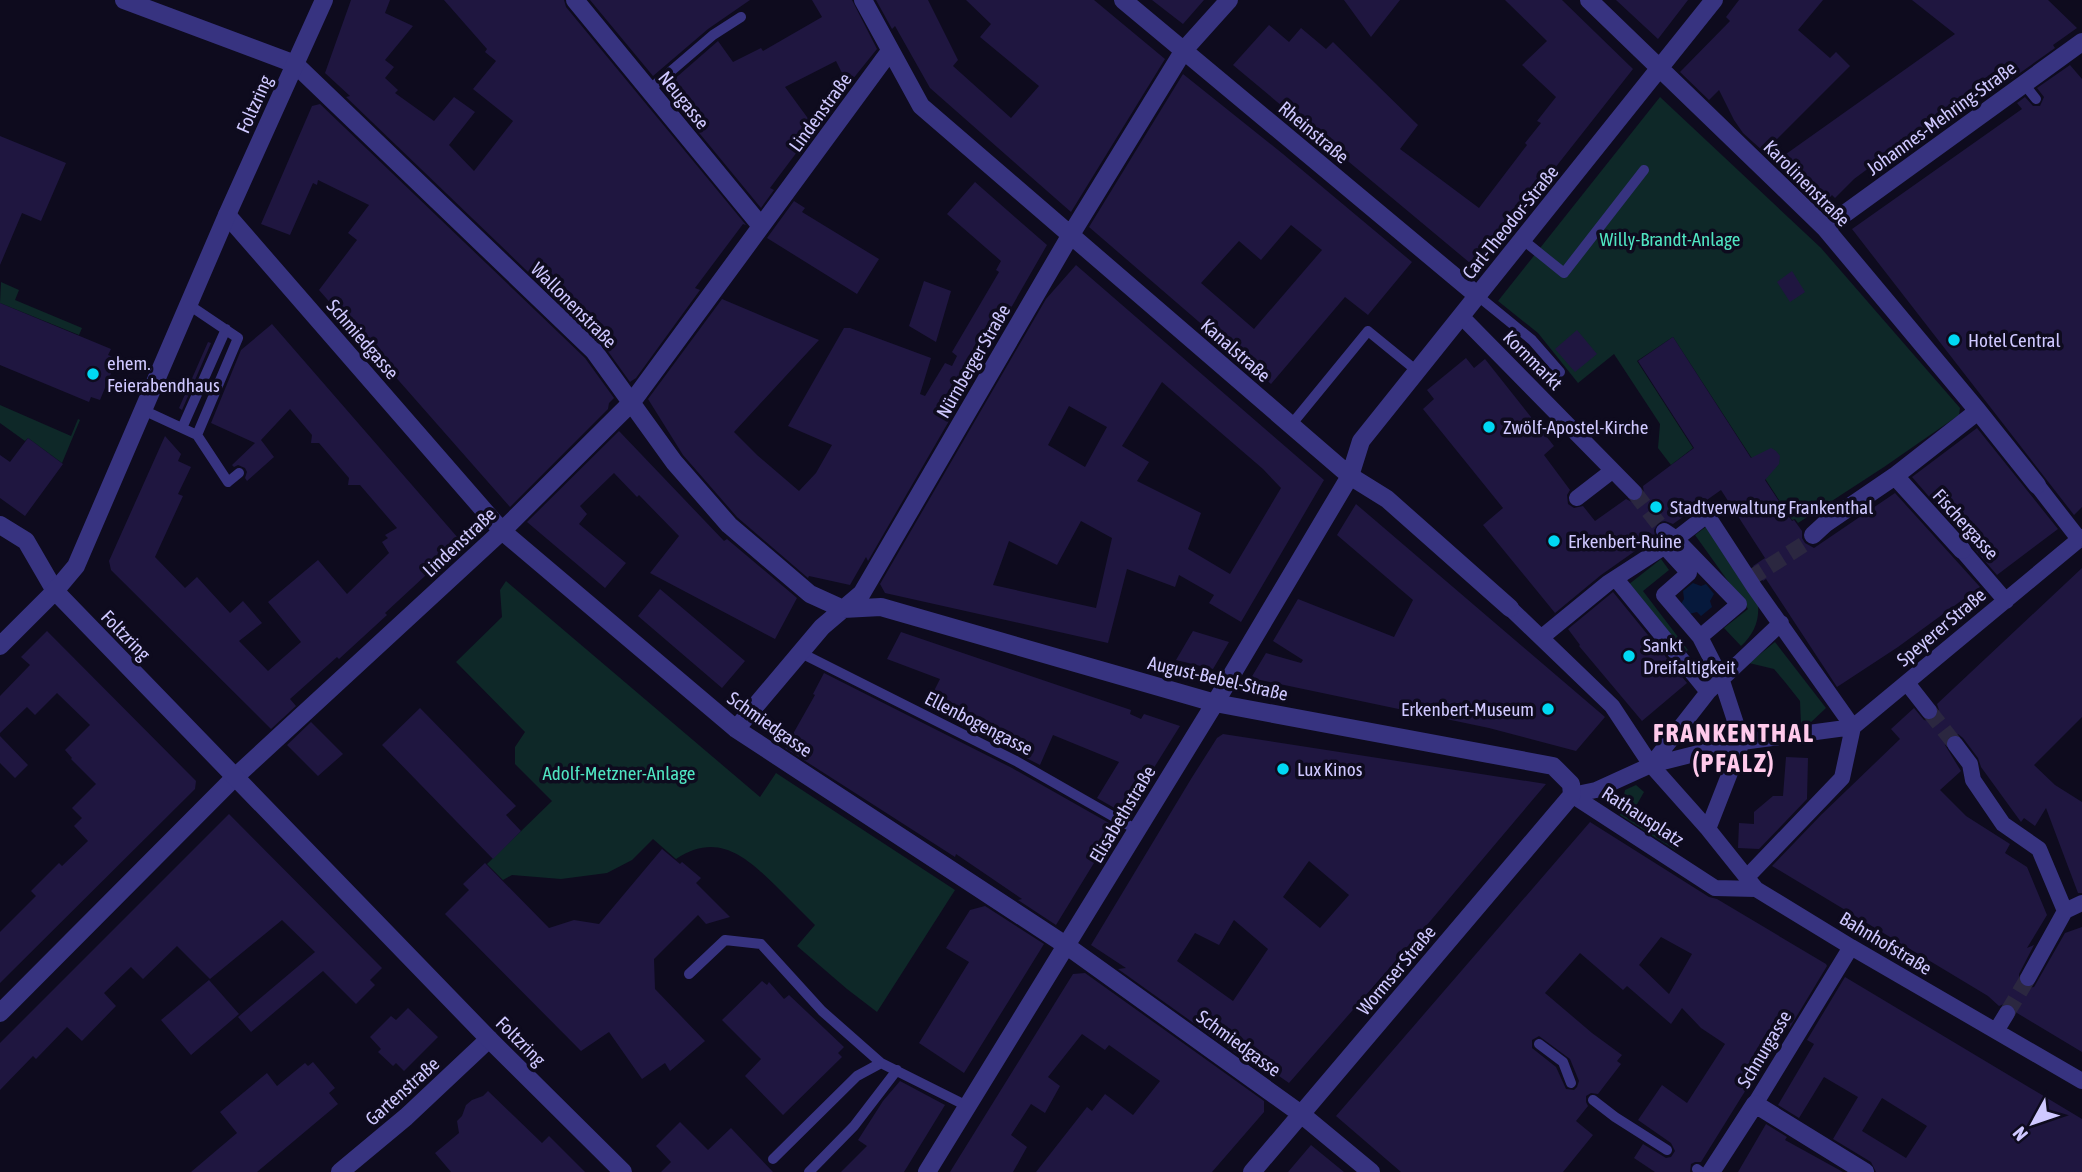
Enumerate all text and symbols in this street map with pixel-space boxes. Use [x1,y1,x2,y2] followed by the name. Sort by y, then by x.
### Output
[1862,56,2020,180] street label: Johannes-Mehring-Straße
[654,67,714,133] street label: Neugasse
[784,68,856,156] street label: Lindenstraße
[232,71,277,136] street label: Foltzring
[1274,96,1354,168] street label: Rheinstraße
[1759,135,1855,231] street label: Karolinenstraße
[1457,161,1563,283] street label: Carl-Theodor-Straße
[1600,228,1740,250] park label: Willy-Brandt-Anlage
[527,258,621,352] street label: Wallonenstraße
[322,295,404,383] street label: Schmiedgasse
[932,300,1014,422] street label: Nürnberger Straße
[1197,314,1275,386] street label: Kanalstraße
[1499,326,1567,394] street label: Kornmarkt
[1968,329,2060,351] place label: Hotel Central
[1946,332,1962,348] marker: Hotel Central
[107,352,220,396] place label: ehem. Feierabendhaus
[85,366,101,382] marker: ehem. Feierabendhaus
[1503,416,1648,438] place label: Zwölf-Apostel-Kirche
[1481,419,1497,435] marker: Zwölf-Apostel-Kirche
[1929,484,2003,564] street label: Fischergasse
[1670,496,1873,518] place label: Stadtverwaltung Frankenthal
[1648,499,1664,515] marker: Stadtverwaltung Frankenthal
[418,503,500,581] street label: Lindenstraße
[1568,530,1682,552] place label: Erkenbert-Ruine
[1546,533,1562,549] marker: Erkenbert-Ruine
[1892,583,1990,671] street label: Speyerer Straße
[97,605,156,665] street label: Foltzring
[1643,634,1736,678] place label: Sankt Dreifaltigkeit
[1621,648,1637,664] marker: Sankt Dreifaltigkeit
[1146,651,1290,705] street label: August-Bebel-Straße
[921,686,1037,760] street label: Ellenbogengasse
[723,687,817,761] street label: Schmiedgasse
[1401,698,1534,720] place label: Erkenbert-Museum
[1540,701,1556,717] marker: Erkenbert-Museum
[1653,718,1815,778] district label: FRANKENTHAL (PFALZ)
[1297,758,1363,780] place label: Lux Kinos
[1275,761,1291,777] marker: Lux Kinos
[543,762,695,784] park label: Adolf-Metzner-Anlage
[1084,762,1160,866] street label: Elisabethstraße
[1598,781,1688,851] street label: Rathausplatz
[1836,907,1936,979] street label: Bahnhofstraße
[1352,921,1440,1019] street label: Wormser Straße
[1193,1005,1285,1081] street label: Schmiedgasse
[1732,1006,1796,1092] street label: Schnurgasse
[492,1012,551,1071] street label: Foltzring
[361,1052,443,1130] street label: Gartenstraße
[1998,1088,2068,1158] north arrow
[2008,1123,2032,1145] text: N

